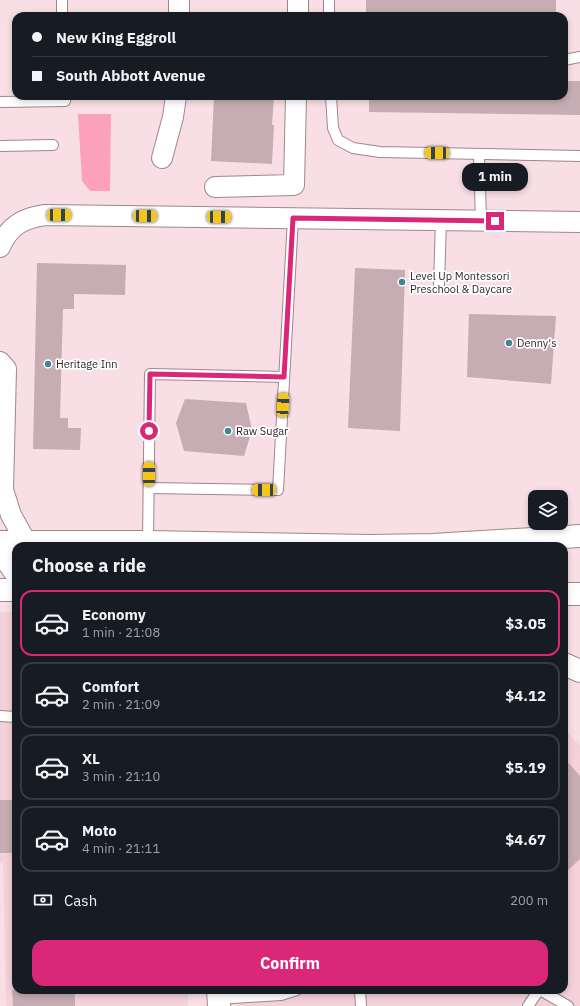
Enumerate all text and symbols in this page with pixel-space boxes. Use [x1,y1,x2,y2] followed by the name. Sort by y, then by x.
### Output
[56,28,176,47] text: New King Eggroll
[56,66,205,85] text: South Abbott Avenue
[425,147,449,159] car
[462,163,528,191] callout: 1 min
[478,168,512,185] text: 1 min
[47,209,71,221] car
[133,210,157,222] car
[207,211,231,223] car
[486,212,504,230] route end
[410,269,512,296] place label: Level Up Montessori Preschool & Daycare
[397,277,407,287] marker: Level Up Montessori Preschool & Daycare
[517,336,557,350] place label: Denny's
[504,338,514,348] marker: Denny's
[56,357,118,371] place label: Heritage Inn
[43,359,53,369] marker: Heritage Inn
[276,393,290,417] car
[140,422,158,440] route start
[236,424,288,438] place label: Raw Sugar
[223,426,233,436] marker: Raw Sugar
[143,462,155,486] car
[252,484,276,496] car
[528,490,568,530] map controls
[528,490,568,530] button: layers
[32,554,146,577] text: Choose a ride
[34,605,70,641] icon: car
[82,605,146,624] text: Economy
[505,614,546,633] text: $3.05
[82,624,160,641] text: 1 min · 21:08
[34,677,70,713] icon: car
[82,677,139,696] text: Comfort
[505,686,546,705] text: $4.12
[82,696,160,713] text: 2 min · 21:09
[34,749,70,785] icon: car
[82,749,100,768] text: XL
[505,758,546,777] text: $5.19
[82,768,160,785] text: 3 min · 21:10
[34,821,70,857] icon: car
[82,821,117,840] text: Moto
[505,830,546,849] text: $4.67
[82,840,160,857] text: 4 min · 21:11
[32,889,54,911] icon: cash
[64,891,97,910] text: Cash
[510,892,548,909] text: 200 m
[32,940,548,986] button: Confirm

